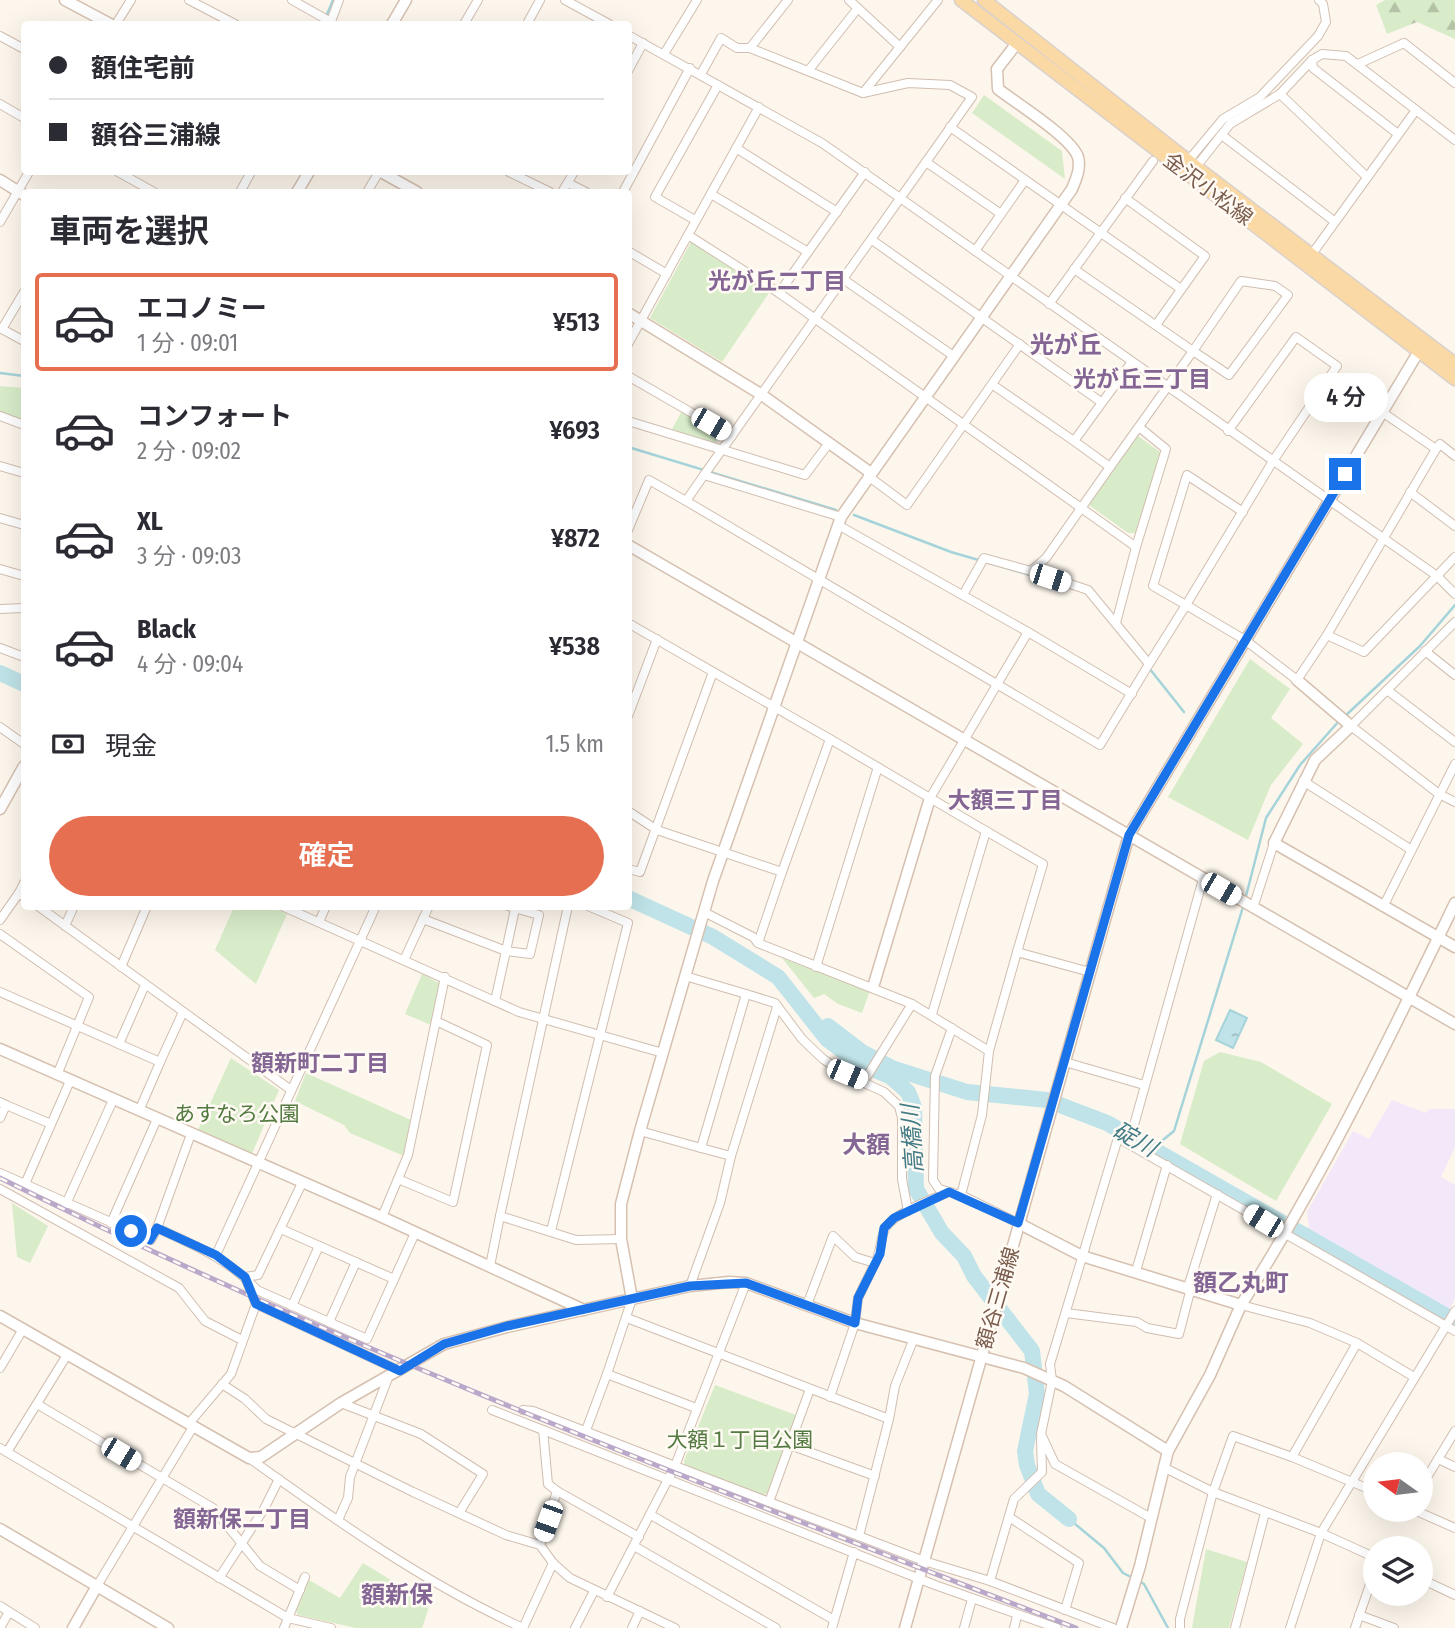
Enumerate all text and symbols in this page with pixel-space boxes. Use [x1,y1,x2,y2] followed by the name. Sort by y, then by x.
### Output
[91,53,195,84] text: 額住宅前
[91,120,221,151] text: 額谷三浦線
[1158,147,1258,231] street label: 金沢小松線
[49,212,209,250] text: 車両を選択
[708,267,846,295] district label: 光が丘二丁目
[53,291,116,354] icon: car
[137,293,267,324] text: エコノミー
[553,307,600,338] text: ¥513
[137,329,238,357] text: 1 分 · 09:01
[1030,331,1102,359] district label: 光が丘
[1073,365,1211,393] district label: 光が丘三丁目
[1303,372,1387,421] callout: 4 分
[1326,383,1366,411] text: 4 分
[53,399,116,462] icon: car
[137,401,292,432] text: コンフォート
[688,404,735,444] car
[550,415,600,446] text: ¥693
[137,437,241,465] text: 2 分 · 09:02
[1329,458,1361,490] route end
[137,506,163,537] text: XL
[53,507,116,570] icon: car
[551,523,600,554] text: ¥872
[137,542,241,570] text: 3 分 · 09:03
[1027,562,1074,594] car
[137,614,196,645] text: Black
[53,615,116,678] icon: car
[549,631,600,662] text: ¥538
[137,650,243,678] text: 4 分 · 09:04
[49,725,87,763] icon: cash
[546,730,604,758] text: 1.5 km
[105,731,157,762] text: 現金
[948,786,1063,814] district label: 大額三丁目
[49,816,604,896] button: 確定
[1198,869,1245,909] car
[251,1049,389,1077] district label: 額新町二丁目
[824,1056,871,1092] car
[174,1101,300,1127] park label: あすなろ公園
[895,1101,928,1174] water label: 高橋川
[1108,1116,1165,1164] water label: 碇川
[842,1131,890,1159] district label: 大額
[1240,1201,1287,1241] car
[115,1215,147,1247] route start
[971,1244,1025,1352] street label: 額谷三浦線
[1193,1269,1289,1297] district label: 額乙丸町
[667,1427,814,1453] park label: 大額１丁目公園
[98,1434,145,1474] car
[1363,1452,1433,1522] north arrow
[1363,1452,1433,1606] map controls
[531,1498,566,1544] car
[173,1505,311,1533] district label: 額新保二丁目
[1363,1536,1433,1606] button: layers
[361,1581,433,1609] district label: 額新保

